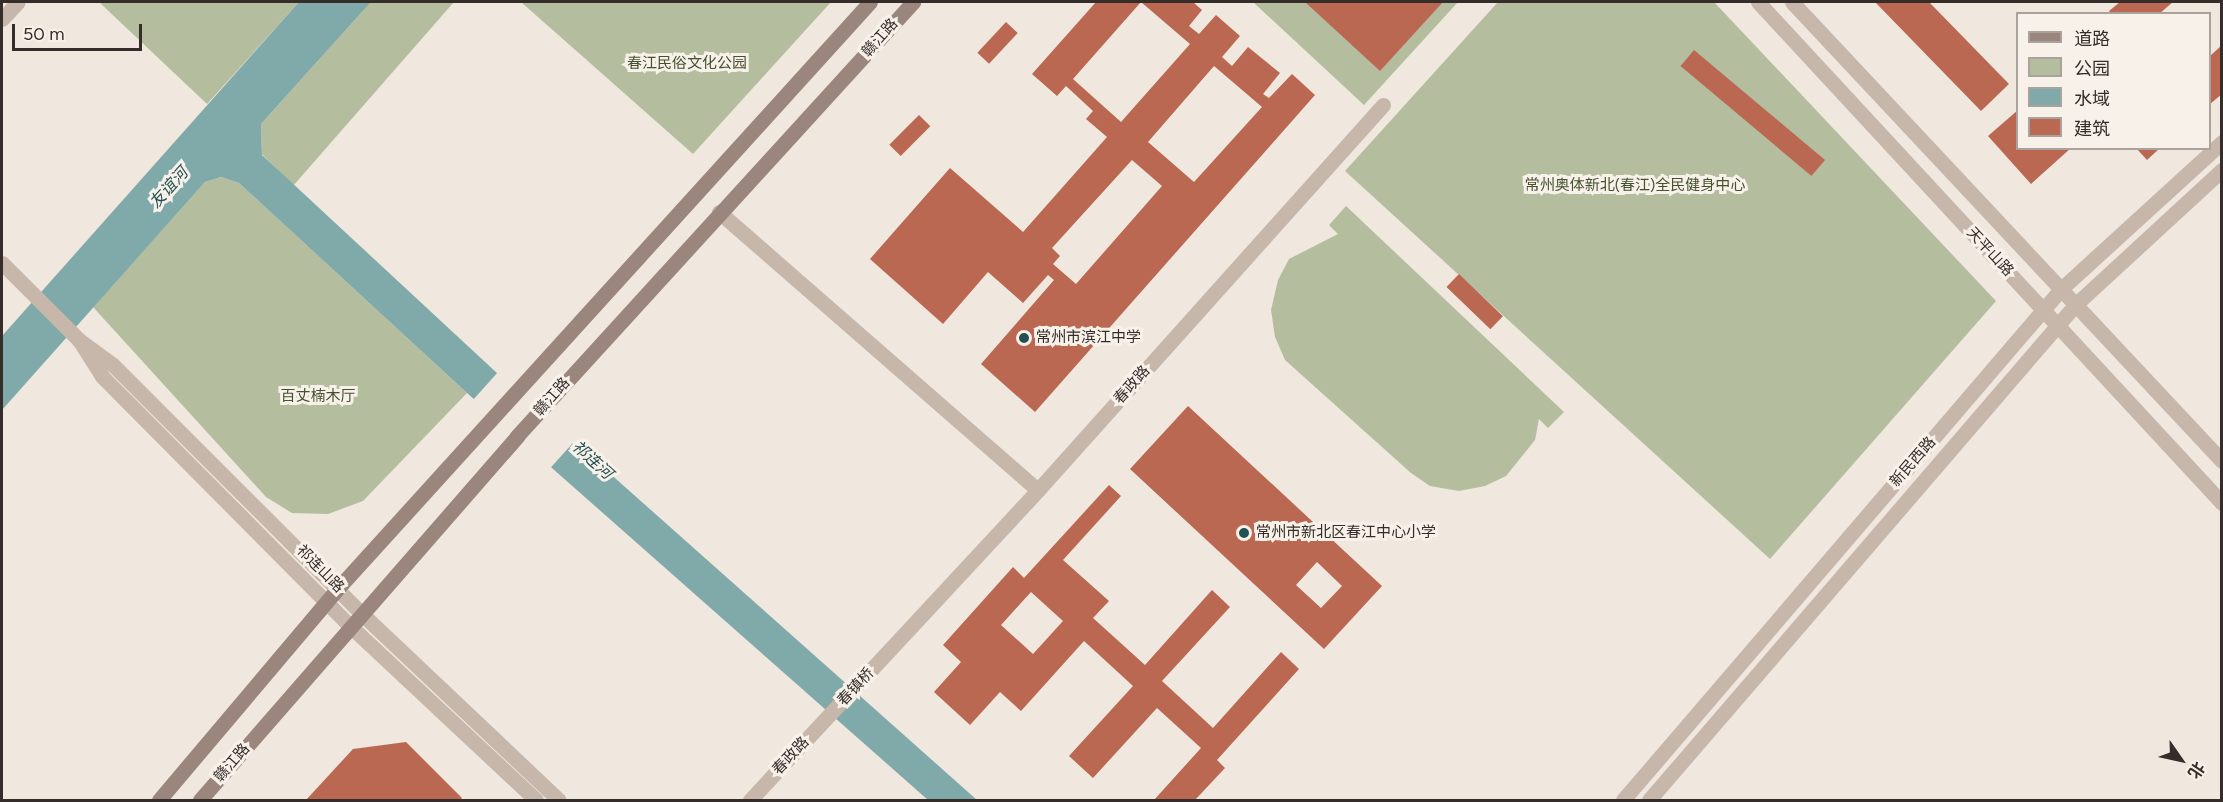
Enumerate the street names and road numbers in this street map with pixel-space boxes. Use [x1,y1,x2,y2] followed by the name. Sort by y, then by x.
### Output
[858,15,902,61] street label: 赣江路
[1963,224,2017,280] street label: 天平山路
[1110,362,1154,408] street label: 春政路
[530,374,574,420] street label: 赣江路
[1887,433,1939,491] street label: 新民西路
[292,541,348,597] street label: 祁连山路
[834,664,878,710] street label: 春镇桥
[769,733,813,779] street label: 春政路
[210,740,254,786] street label: 赣江路

